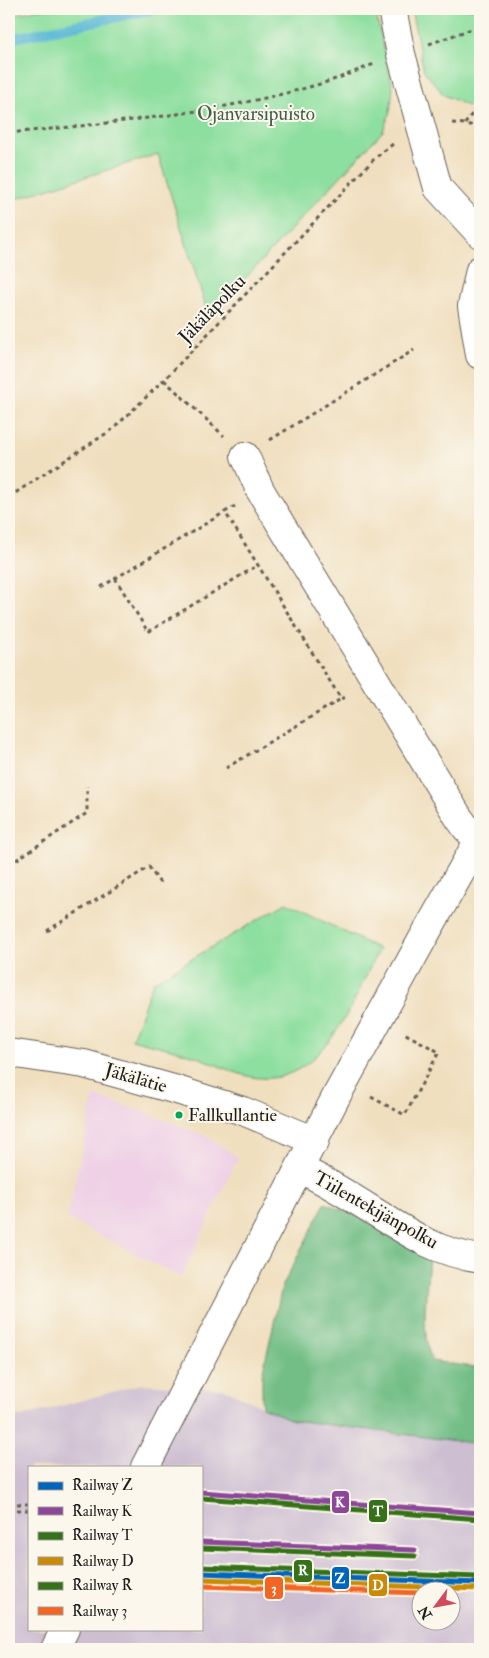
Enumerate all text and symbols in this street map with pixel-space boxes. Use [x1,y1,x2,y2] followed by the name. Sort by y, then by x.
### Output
[197,102,315,127] park label: Ojanvarsipuisto
[173,269,252,350] street label: Jäkäläpolku
[101,1057,170,1098] street label: Jäkälätie
[188,1104,278,1127] place label: Fallkullantie
[174,1110,184,1120] marker: Fallkullantie
[309,1166,443,1255] street label: Tiilentekijänpolku
[28,1466,202,1630] legend
[72,1476,133,1495] text: Railway Z
[331,1490,350,1514] line badge: K
[335,1494,346,1511] text: K
[368,1499,388,1523] line badge: T
[72,1502,133,1521] text: Railway K
[372,1503,384,1520] text: T
[72,1526,133,1545] text: Railway T
[72,1552,134,1571] text: Railway D
[293,1559,313,1583] line badge: R
[298,1562,309,1579] text: R
[331,1566,350,1590] line badge: Z
[335,1570,346,1587] text: Z
[368,1573,388,1597] line badge: D
[72,1576,134,1595] text: Railway R
[264,1576,284,1600] line badge: 3
[372,1577,384,1594] text: D
[271,1580,277,1597] text: 3
[412,1580,462,1630] north arrow
[72,1602,127,1621] text: Railway 3
[415,1602,436,1623] text: N

